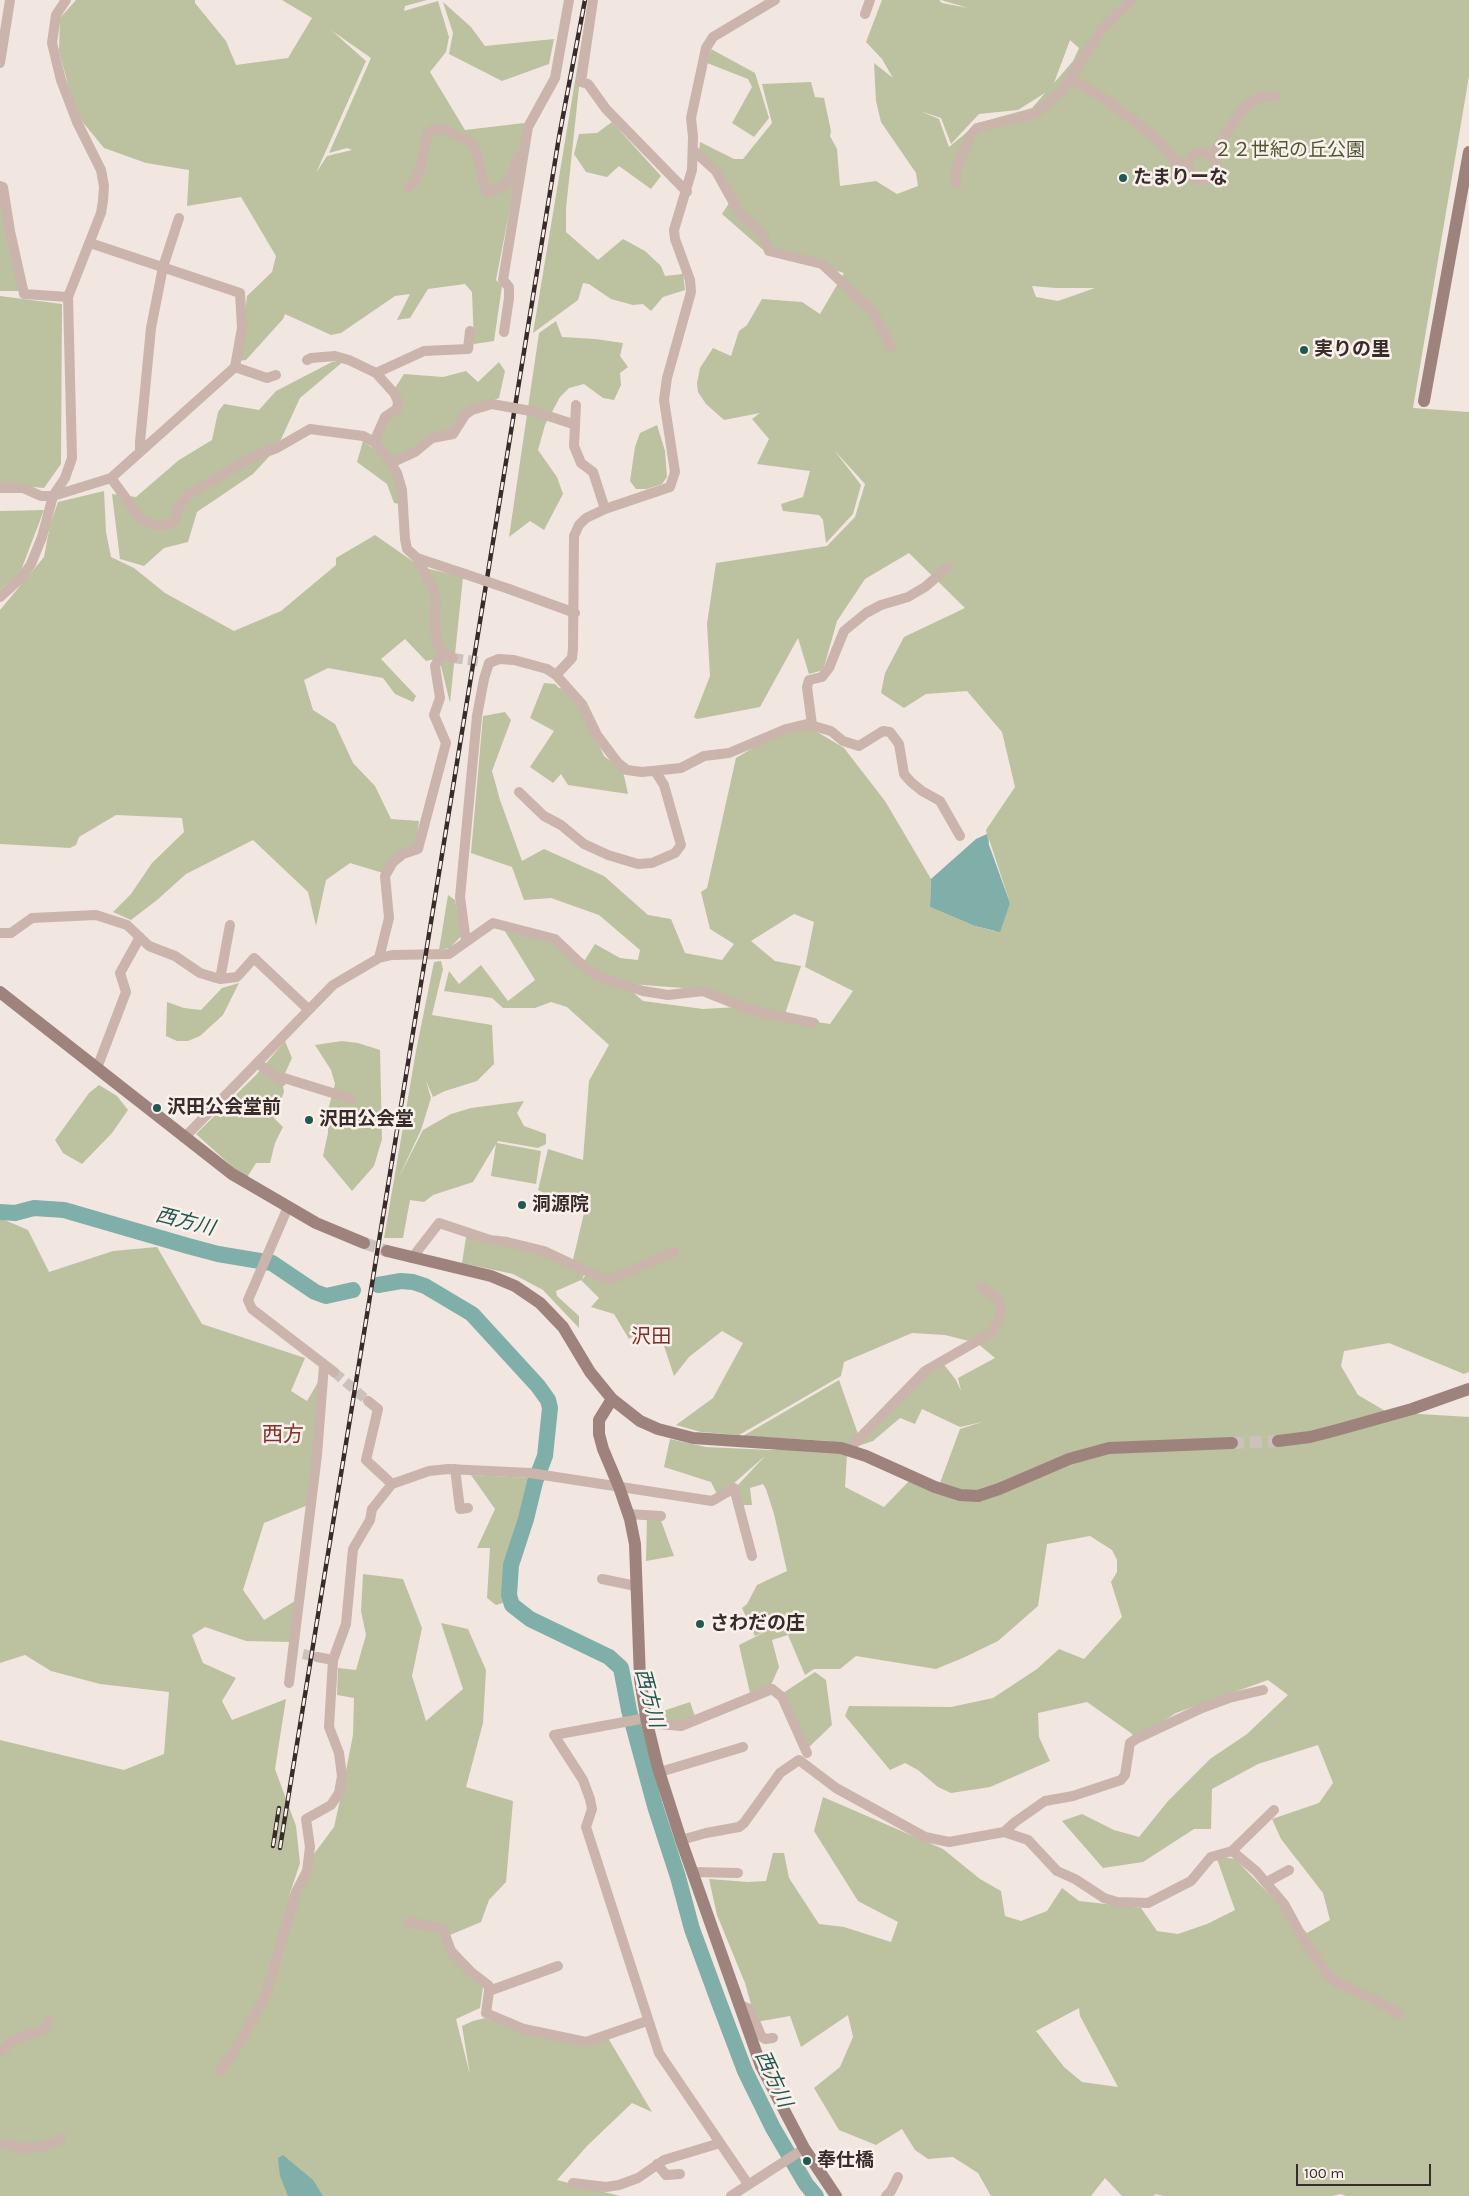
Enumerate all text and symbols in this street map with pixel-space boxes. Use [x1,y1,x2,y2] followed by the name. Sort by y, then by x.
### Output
[1213,140,1365,162] park label: ２２世紀の丘公園
[1133,167,1228,189] place label: たまりーな
[1117,172,1129,184] marker: たまりーな
[1314,339,1390,361] place label: 実りの里
[1298,344,1310,356] marker: 実りの里
[167,1097,281,1119] place label: 沢田公会堂前
[151,1102,163,1114] marker: 沢田公会堂前
[319,1109,414,1131] place label: 沢田公会堂
[303,1114,315,1126] marker: 沢田公会堂
[532,1194,589,1216] place label: 洞源院
[516,1199,528,1211] marker: 洞源院
[153,1203,217,1241] water label: 西方川
[631,1325,671,1349] district label: 沢田
[262,1422,304,1448] district label: 西方
[710,1613,805,1635] place label: さわだの庄
[694,1618,706,1630] marker: さわだの庄
[630,1666,668,1730] water label: 西方川
[749,2047,797,2111] water label: 西方川
[817,2150,874,2172] place label: 奉仕橋
[1299,2154,1434,2186] scale bar
[801,2155,813,2167] marker: 奉仕橋
[1304,2164,1344,2182] text: 100 m

